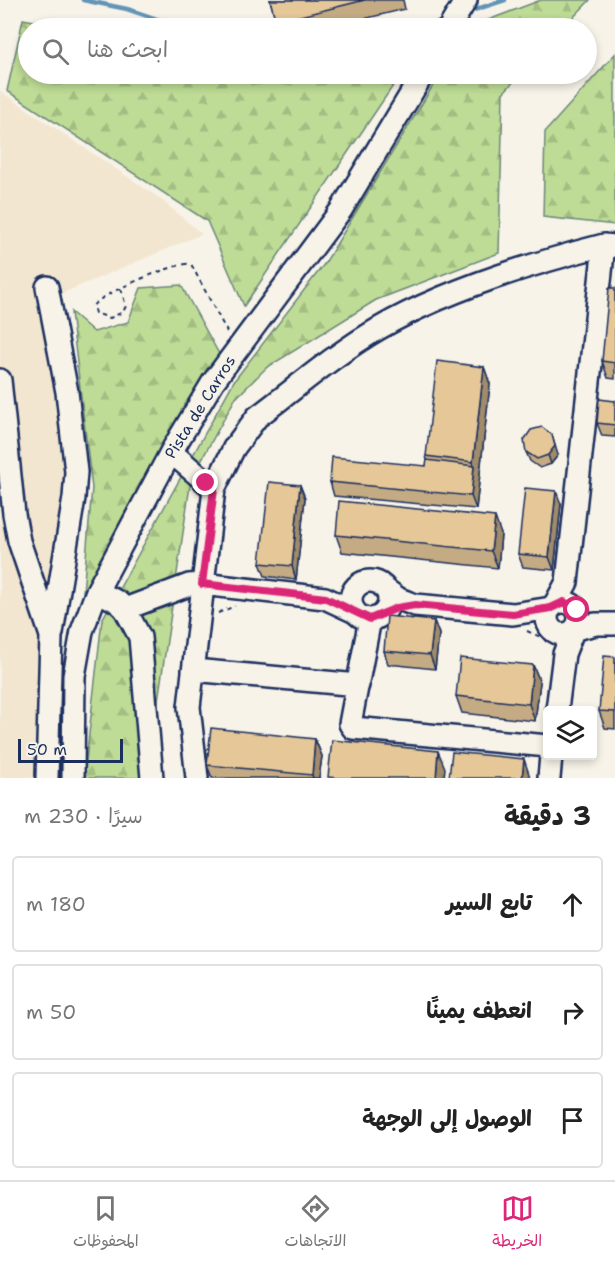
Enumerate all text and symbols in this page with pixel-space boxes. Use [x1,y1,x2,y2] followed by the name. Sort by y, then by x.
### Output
[18,18,597,84] search box
[39,35,72,68] icon: search
[87,35,168,64] text: ابحث هنا
[160,351,240,463] street label: Pista de Carros
[192,469,218,495] route end
[563,596,589,622] route start
[543,706,597,760] map controls
[543,706,597,760] button: layers
[18,736,123,764] scale bar
[27,739,67,760] text: 50 m
[504,798,591,833] text: 3 دقيقة
[24,803,143,829] text: سيرًا · 230 m
[446,888,532,917] text: تابع السير
[556,888,589,921] icon: ahead
[26,891,86,917] text: 180 m
[426,996,532,1025] text: انعطف يمينًا
[556,996,589,1029] icon: right
[26,999,76,1025] text: 50 m
[362,1104,532,1133] text: الوصول إلى الوجهة
[556,1104,589,1137] icon: arrive
[73,1192,139,1255] tab: المحفوظات
[285,1192,346,1255] tab: الاتجاهات
[492,1192,542,1255] tab: الخريطة

